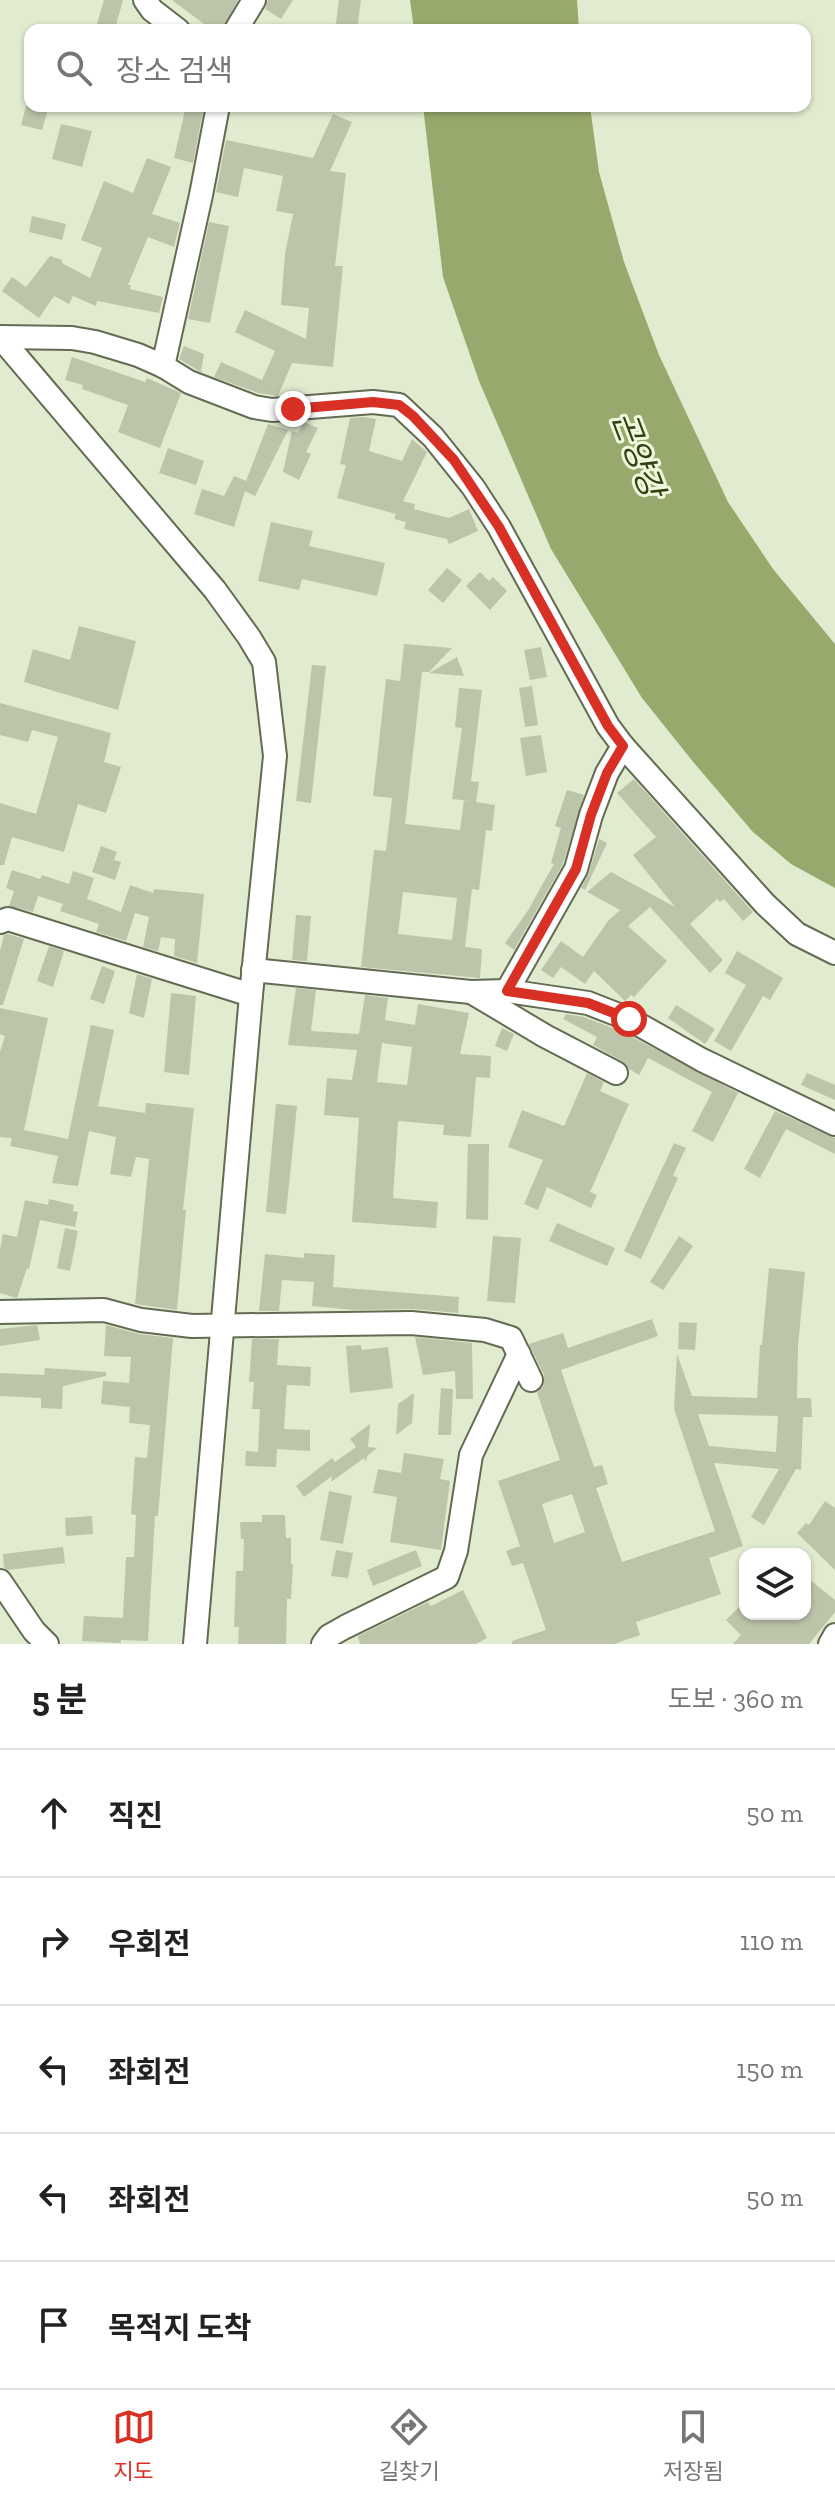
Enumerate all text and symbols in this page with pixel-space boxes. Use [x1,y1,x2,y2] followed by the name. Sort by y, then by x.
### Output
[24,24,811,112] search box
[52,46,96,90] icon: search
[116,53,233,89] text: 장소 검색
[275,391,311,427] route end
[604,406,673,506] water label: 곤양강
[611,1001,647,1037] route start
[739,1548,811,1620] map controls
[739,1548,811,1620] button: layers
[32,1679,87,1720] text: 5 분
[668,1683,803,1715] text: 도보 · 360 m
[32,1791,76,1835] icon: ahead
[746,1797,803,1829] text: 50 m
[108,1798,163,1834] text: 직진
[32,1919,76,1963] icon: right
[740,1925,803,1957] text: 110 m
[108,1926,191,1962] text: 우회전
[32,2047,76,2091] icon: left
[736,2053,803,2085] text: 150 m
[108,2054,191,2090] text: 좌회전
[32,2175,76,2219] icon: left
[746,2181,803,2213] text: 50 m
[108,2182,191,2218] text: 좌회전
[32,2303,76,2347] icon: arrive
[108,2310,252,2346] text: 목적지 도착
[112,2405,156,2485] tab: 지도
[379,2405,439,2485] tab: 길찾기
[663,2405,723,2485] tab: 저장됨

